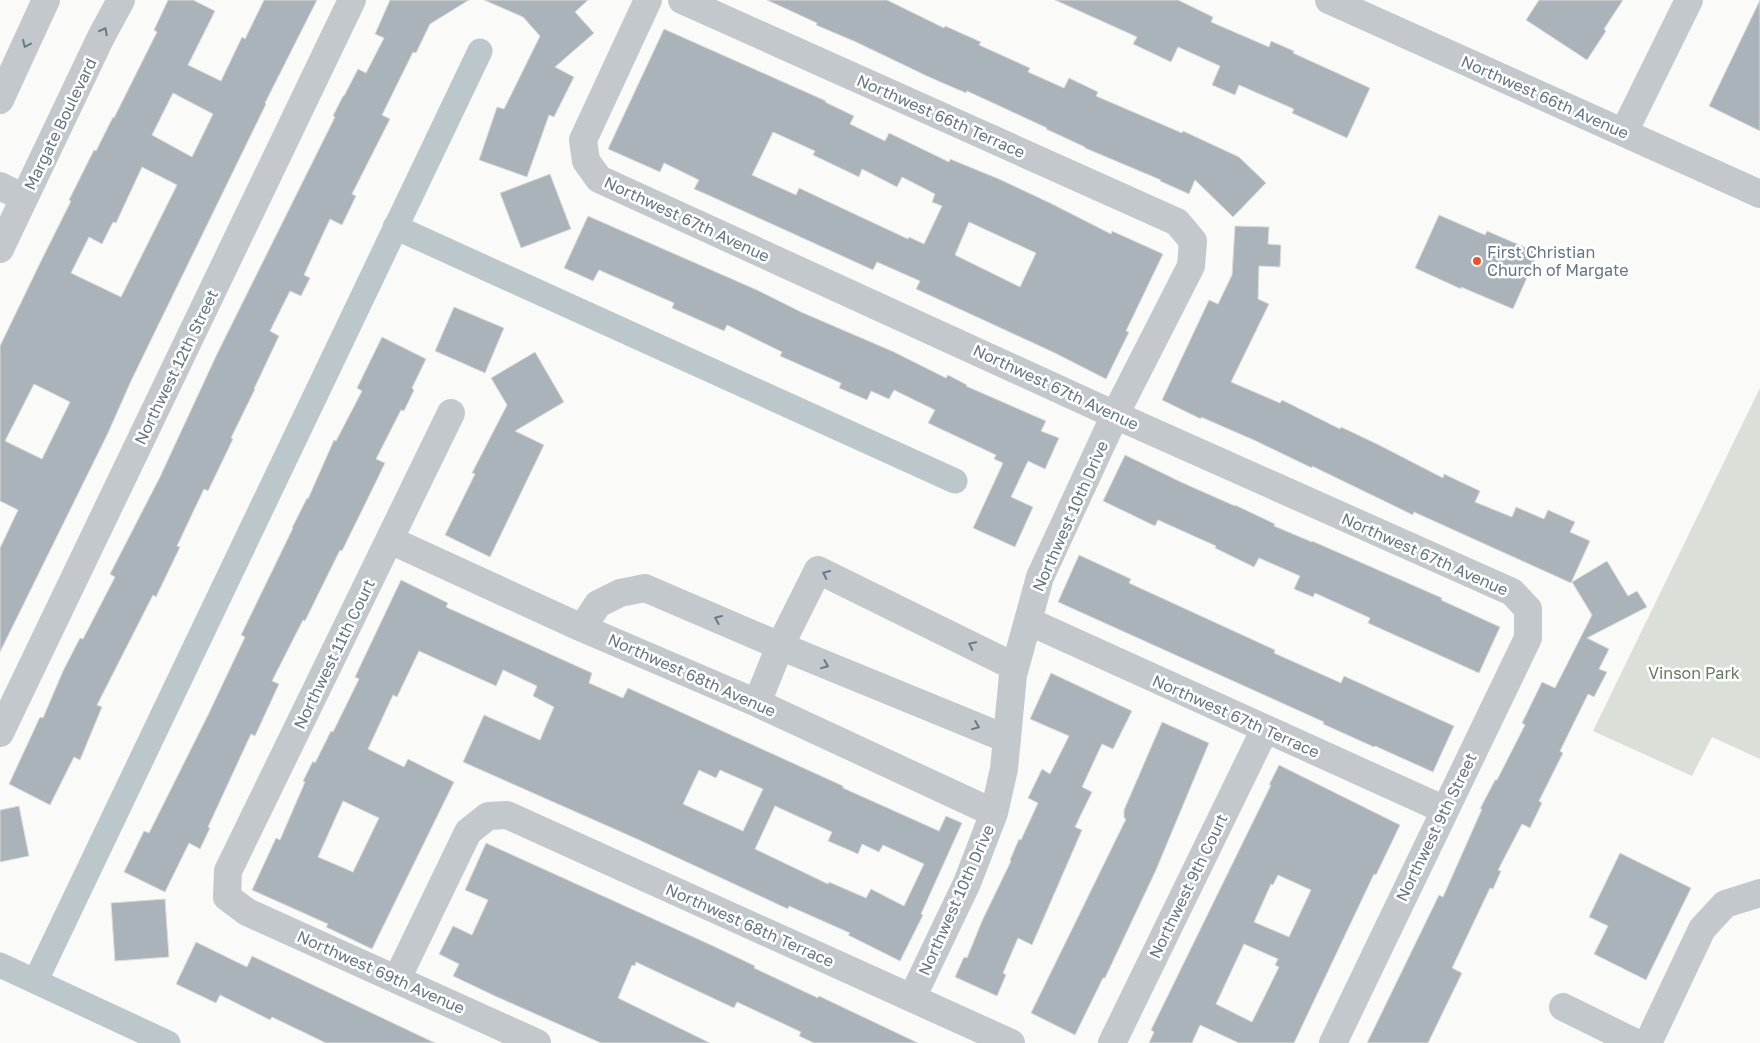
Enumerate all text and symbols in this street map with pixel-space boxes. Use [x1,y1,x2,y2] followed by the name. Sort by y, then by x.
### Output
[98,28,108,37] one-way arrow
[22,39,32,48] one-way arrow
[1458,51,1632,143] street label: Northwest 66th Avenue
[19,55,101,193] street label: Margate Boulevard
[854,70,1028,162] street label: Northwest 66th Terrace
[601,172,773,266] street label: Northwest 67th Avenue
[1487,242,1629,280] place label: First Christian Church of Margate
[1471,255,1483,267] marker: First Christian Church of Margate
[130,286,222,448] street label: Northwest 12th Street
[970,340,1142,434] street label: Northwest 67th Avenue
[1028,438,1112,594] street label: Northwest 10th Drive
[1339,508,1511,600] street label: Northwest 67th Avenue
[822,569,831,580] one-way arrow
[289,576,379,732] street label: Northwest 11th Court
[714,615,722,625] one-way arrow
[605,629,779,721] street label: Northwest 68th Avenue
[968,641,977,651] one-way arrow
[821,659,829,669] one-way arrow
[1648,663,1740,683] park label: Vinson Park
[1149,670,1323,762] street label: Northwest 67th Terrace
[971,720,980,731] one-way arrow
[1391,750,1481,904] street label: Northwest 9th Street
[1144,810,1232,962] street label: Northwest 9th Court
[914,822,998,978] street label: Northwest 10th Drive
[663,879,837,971] street label: Northwest 68th Terrace
[294,926,468,1018] street label: Northwest 69th Avenue

